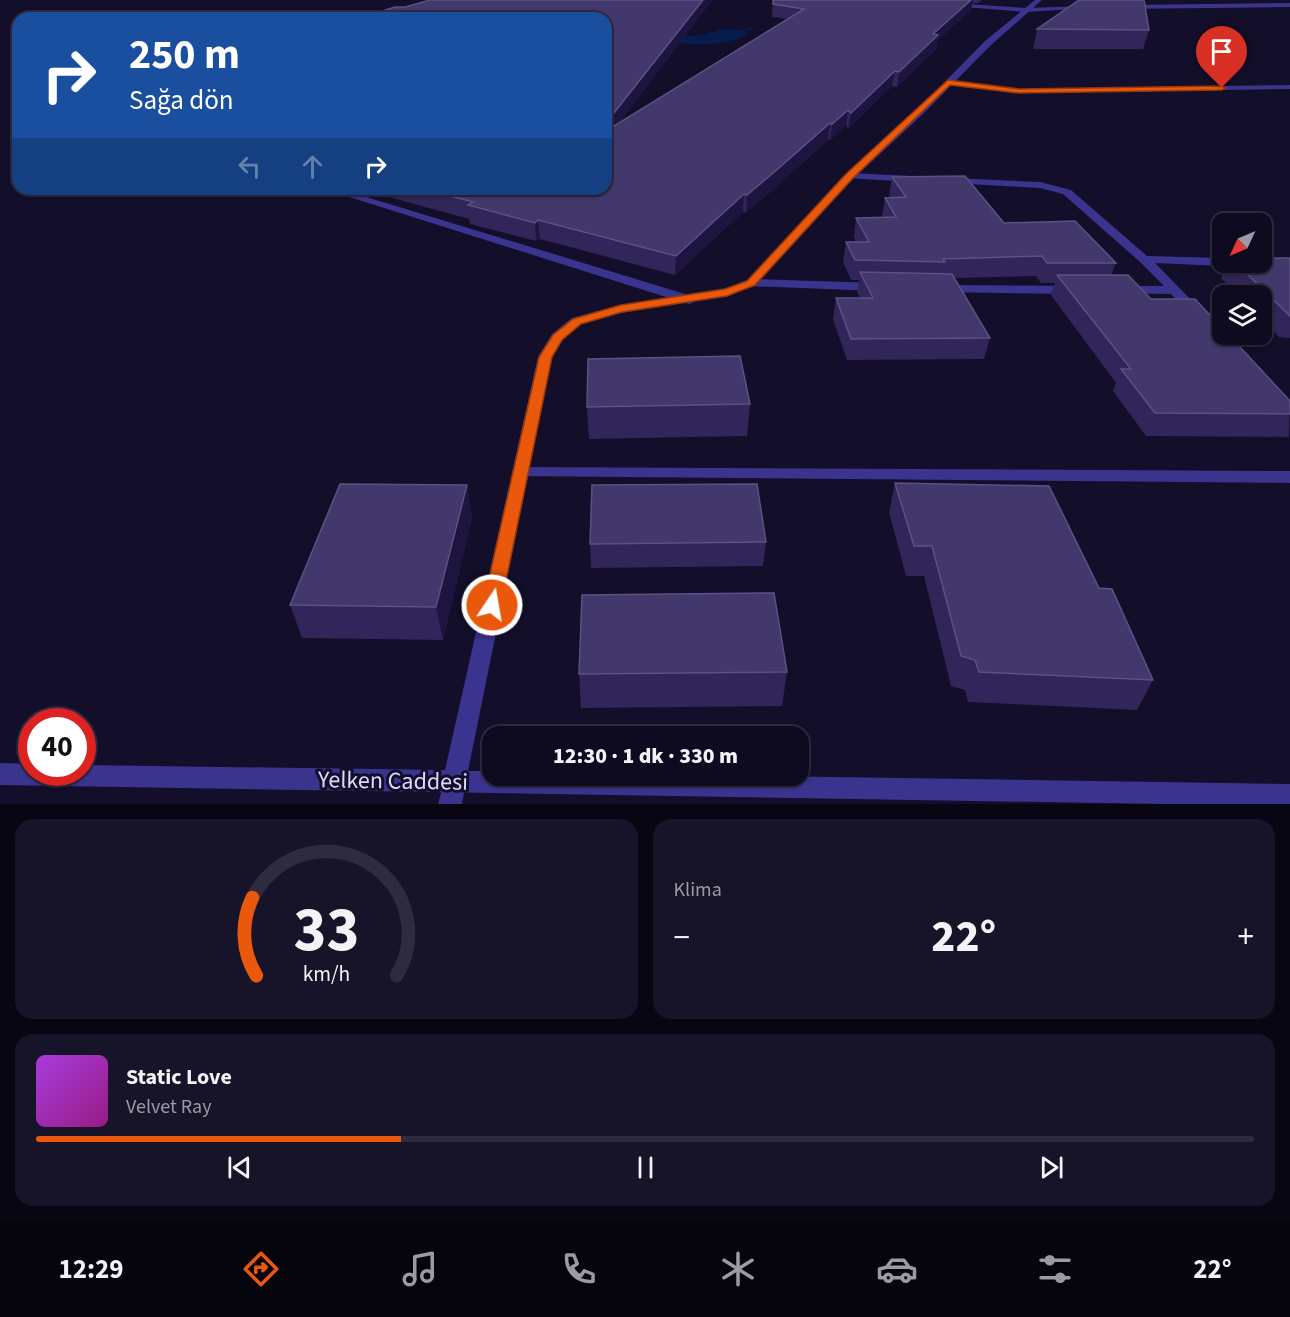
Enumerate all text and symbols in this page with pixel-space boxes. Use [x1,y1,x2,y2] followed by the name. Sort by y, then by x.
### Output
[129,25,240,85] text: 250 m
[1196,26,1247,88] pin
[1205,35,1238,68] icon: arrive
[30,36,108,114] icon: right
[129,81,234,120] text: Sağa dön
[233,150,266,183] icon: left
[296,150,329,183] icon: ahead
[359,150,392,183] icon: right
[1212,213,1272,273] north arrow
[1212,213,1272,345] map controls
[1212,285,1272,345] button: layers
[460,573,524,637] position arrow
[18,708,96,786] speed limit sign: 40
[553,740,738,772] text: 12:30 · 1 dk · 330 m
[317,762,468,800] street label: Yelken Caddesi
[674,876,722,904] text: Klima
[293,886,359,975] text: 33
[931,905,996,969] text: 22°
[674,914,690,961] text: −
[1238,914,1254,961] text: +
[302,959,350,990] text: km/h
[126,1061,232,1093] text: Static Love
[126,1093,212,1121] text: Velvet Ray
[223,1151,256,1184] icon: previous
[629,1151,662,1184] icon: pause
[1035,1151,1068,1184] icon: next
[240,1248,282,1290] icon: directions
[399,1248,441,1290] icon: music
[558,1248,600,1290] icon: phone
[717,1248,759,1290] icon: climate
[876,1248,918,1290] icon: car
[1034,1248,1076,1290] icon: filters
[58,1250,124,1289] text: 12:29
[1193,1250,1232,1289] text: 22°

